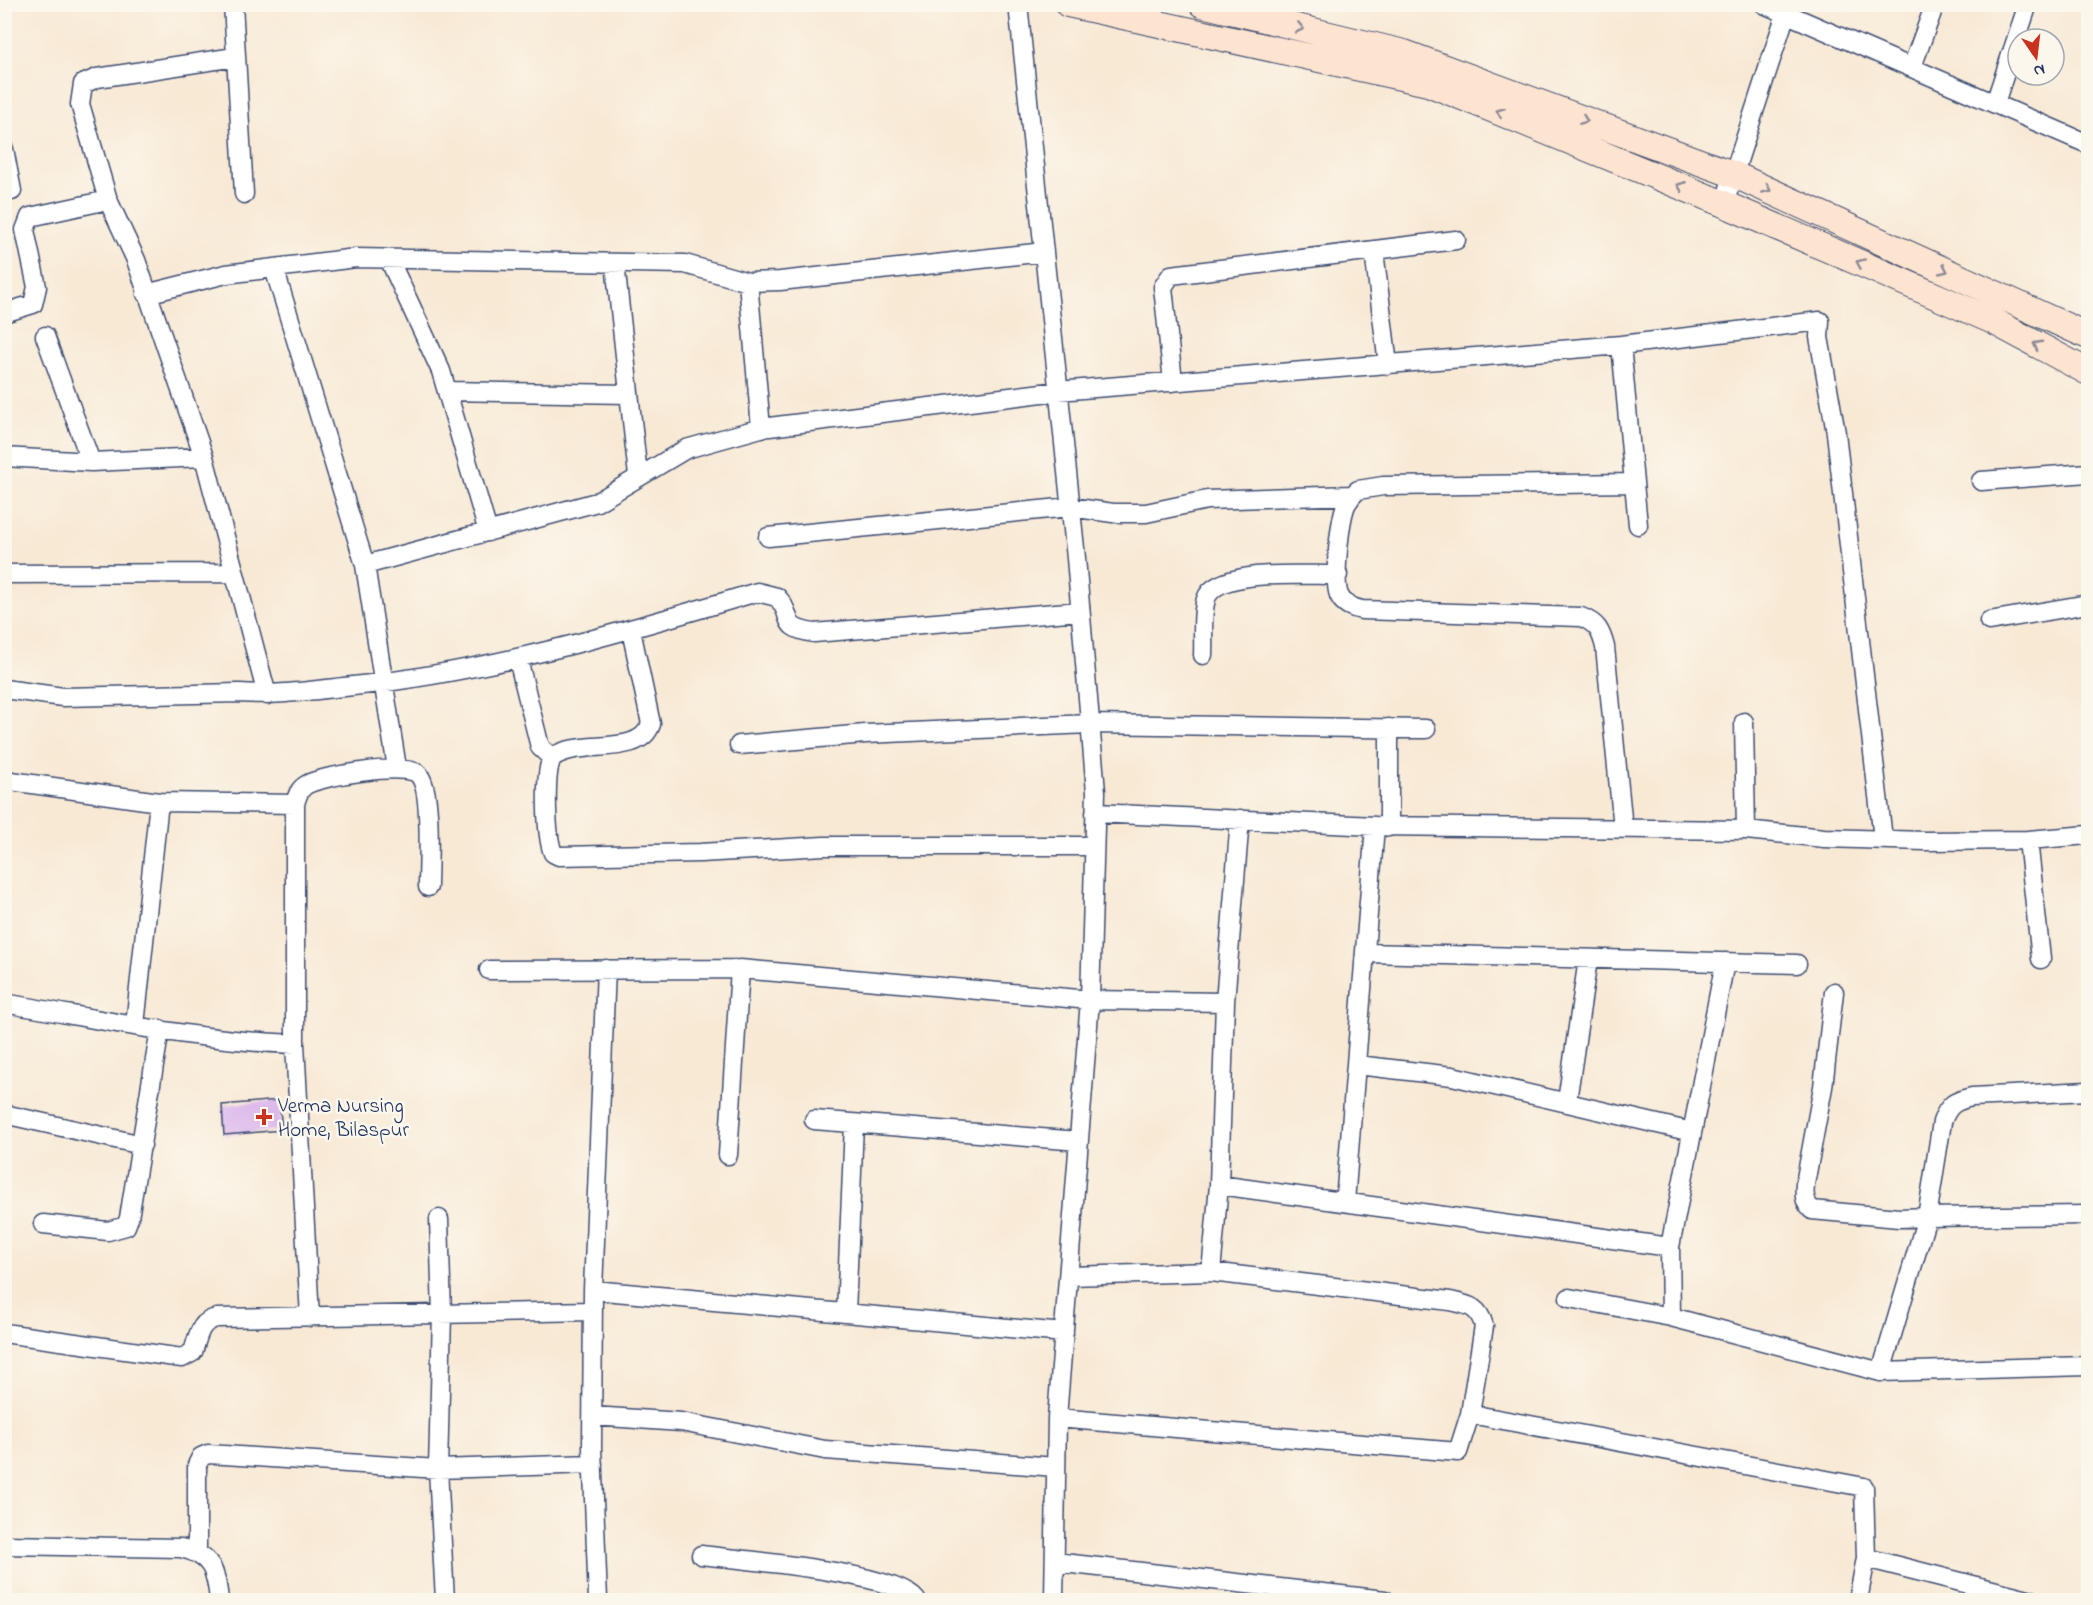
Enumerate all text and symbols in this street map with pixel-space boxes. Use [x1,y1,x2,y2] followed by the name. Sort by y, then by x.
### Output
[1294,20,1304,33] one-way arrow
[2006,27,2066,87] north arrow
[2031,57,2047,83] text: N
[1496,107,1507,119] one-way arrow
[1579,113,1589,126] one-way arrow
[1676,181,1687,193] one-way arrow
[1760,182,1771,194] one-way arrow
[1855,258,1866,270] one-way arrow
[1938,263,1949,275] one-way arrow
[2033,341,2043,352] one-way arrow
[277,1092,410,1146] place label: Verma Nursing Home, Bilaspur
[255,1108,273,1126] marker: Verma Nursing Home, Bilaspur

